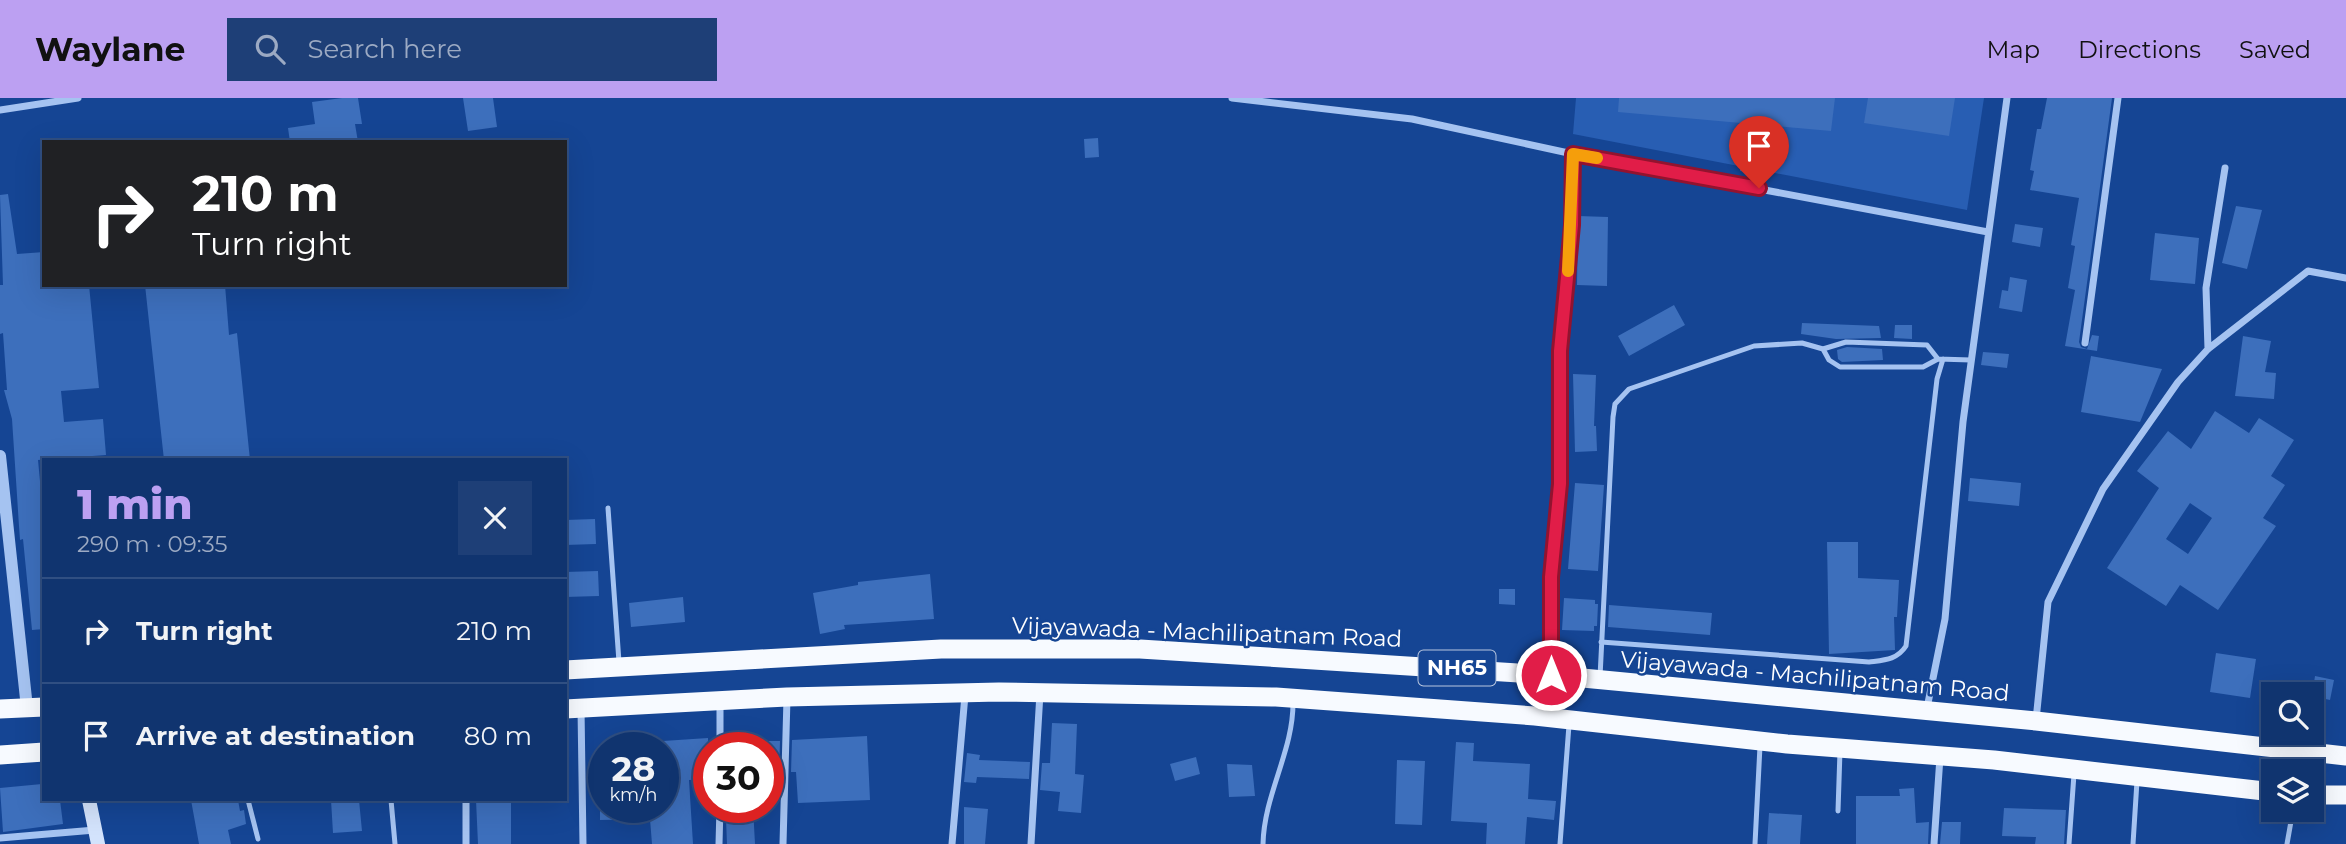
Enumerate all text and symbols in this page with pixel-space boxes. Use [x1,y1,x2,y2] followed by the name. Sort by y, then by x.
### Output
[227,18,717,81] search box
[35,29,185,69] text: Waylane
[251,30,289,68] icon: search
[307,33,462,65] text: Search here
[1987,35,2040,64] text: Map
[2078,35,2201,64] text: Directions
[2239,35,2311,64] text: Saved
[1729,116,1789,188] pin
[1740,127,1778,165] icon: arrive
[192,164,339,223] text: 210 m
[77,168,168,259] icon: right
[192,224,352,263] text: Turn right
[77,478,193,530] text: 1 min
[458,481,532,555] button: close
[77,530,227,558] text: 290 m · 09:35
[1011,611,1403,653] street label: Vijayawada - Machilipatnam Road
[77,612,115,650] icon: right
[136,615,272,647] text: Turn right
[456,615,532,647] text: 210 m
[1514,638,1588,712] position arrow
[1619,645,2011,707] street label: Vijayawada - Machilipatnam Road
[1418,650,1496,686] road number: NH65
[2261,682,2324,822] map controls
[2261,682,2324,745] button: search
[77,717,115,755] icon: arrive
[136,720,415,752] text: Arrive at destination
[464,720,532,752] text: 80 m
[693,732,784,823] speed limit sign: 30
[612,747,655,790] text: 28
[2261,759,2324,822] button: layers
[609,784,658,806] text: km/h

